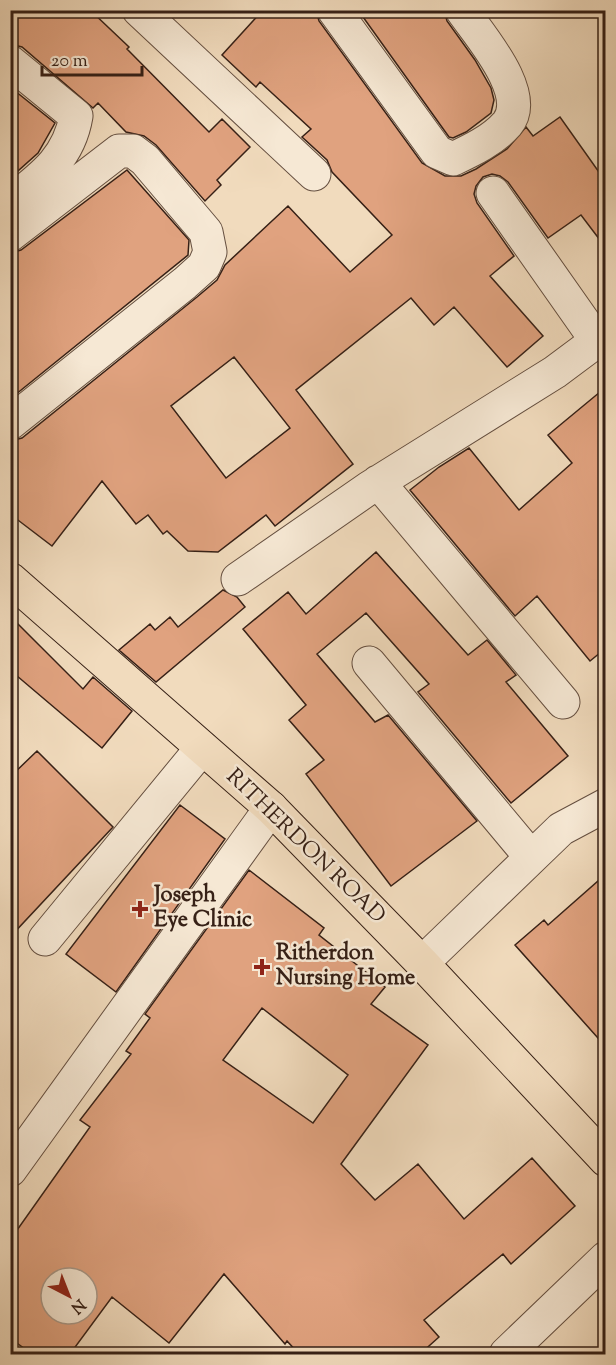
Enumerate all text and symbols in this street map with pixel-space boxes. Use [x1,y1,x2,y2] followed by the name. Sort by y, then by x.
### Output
[42,39,142,77] scale bar
[51,49,88,75] text: 20 m
[218,762,392,932] street label: RITHERDON ROAD
[152,880,252,937] place label: Joseph Eye Clinic
[131,900,149,918] marker: Joseph Eye Clinic
[276,938,415,995] place label: Ritherdon Nursing Home
[253,958,271,976] marker: Ritherdon Nursing Home
[39,1266,99,1326] north arrow
[65,1292,90,1318] text: N

